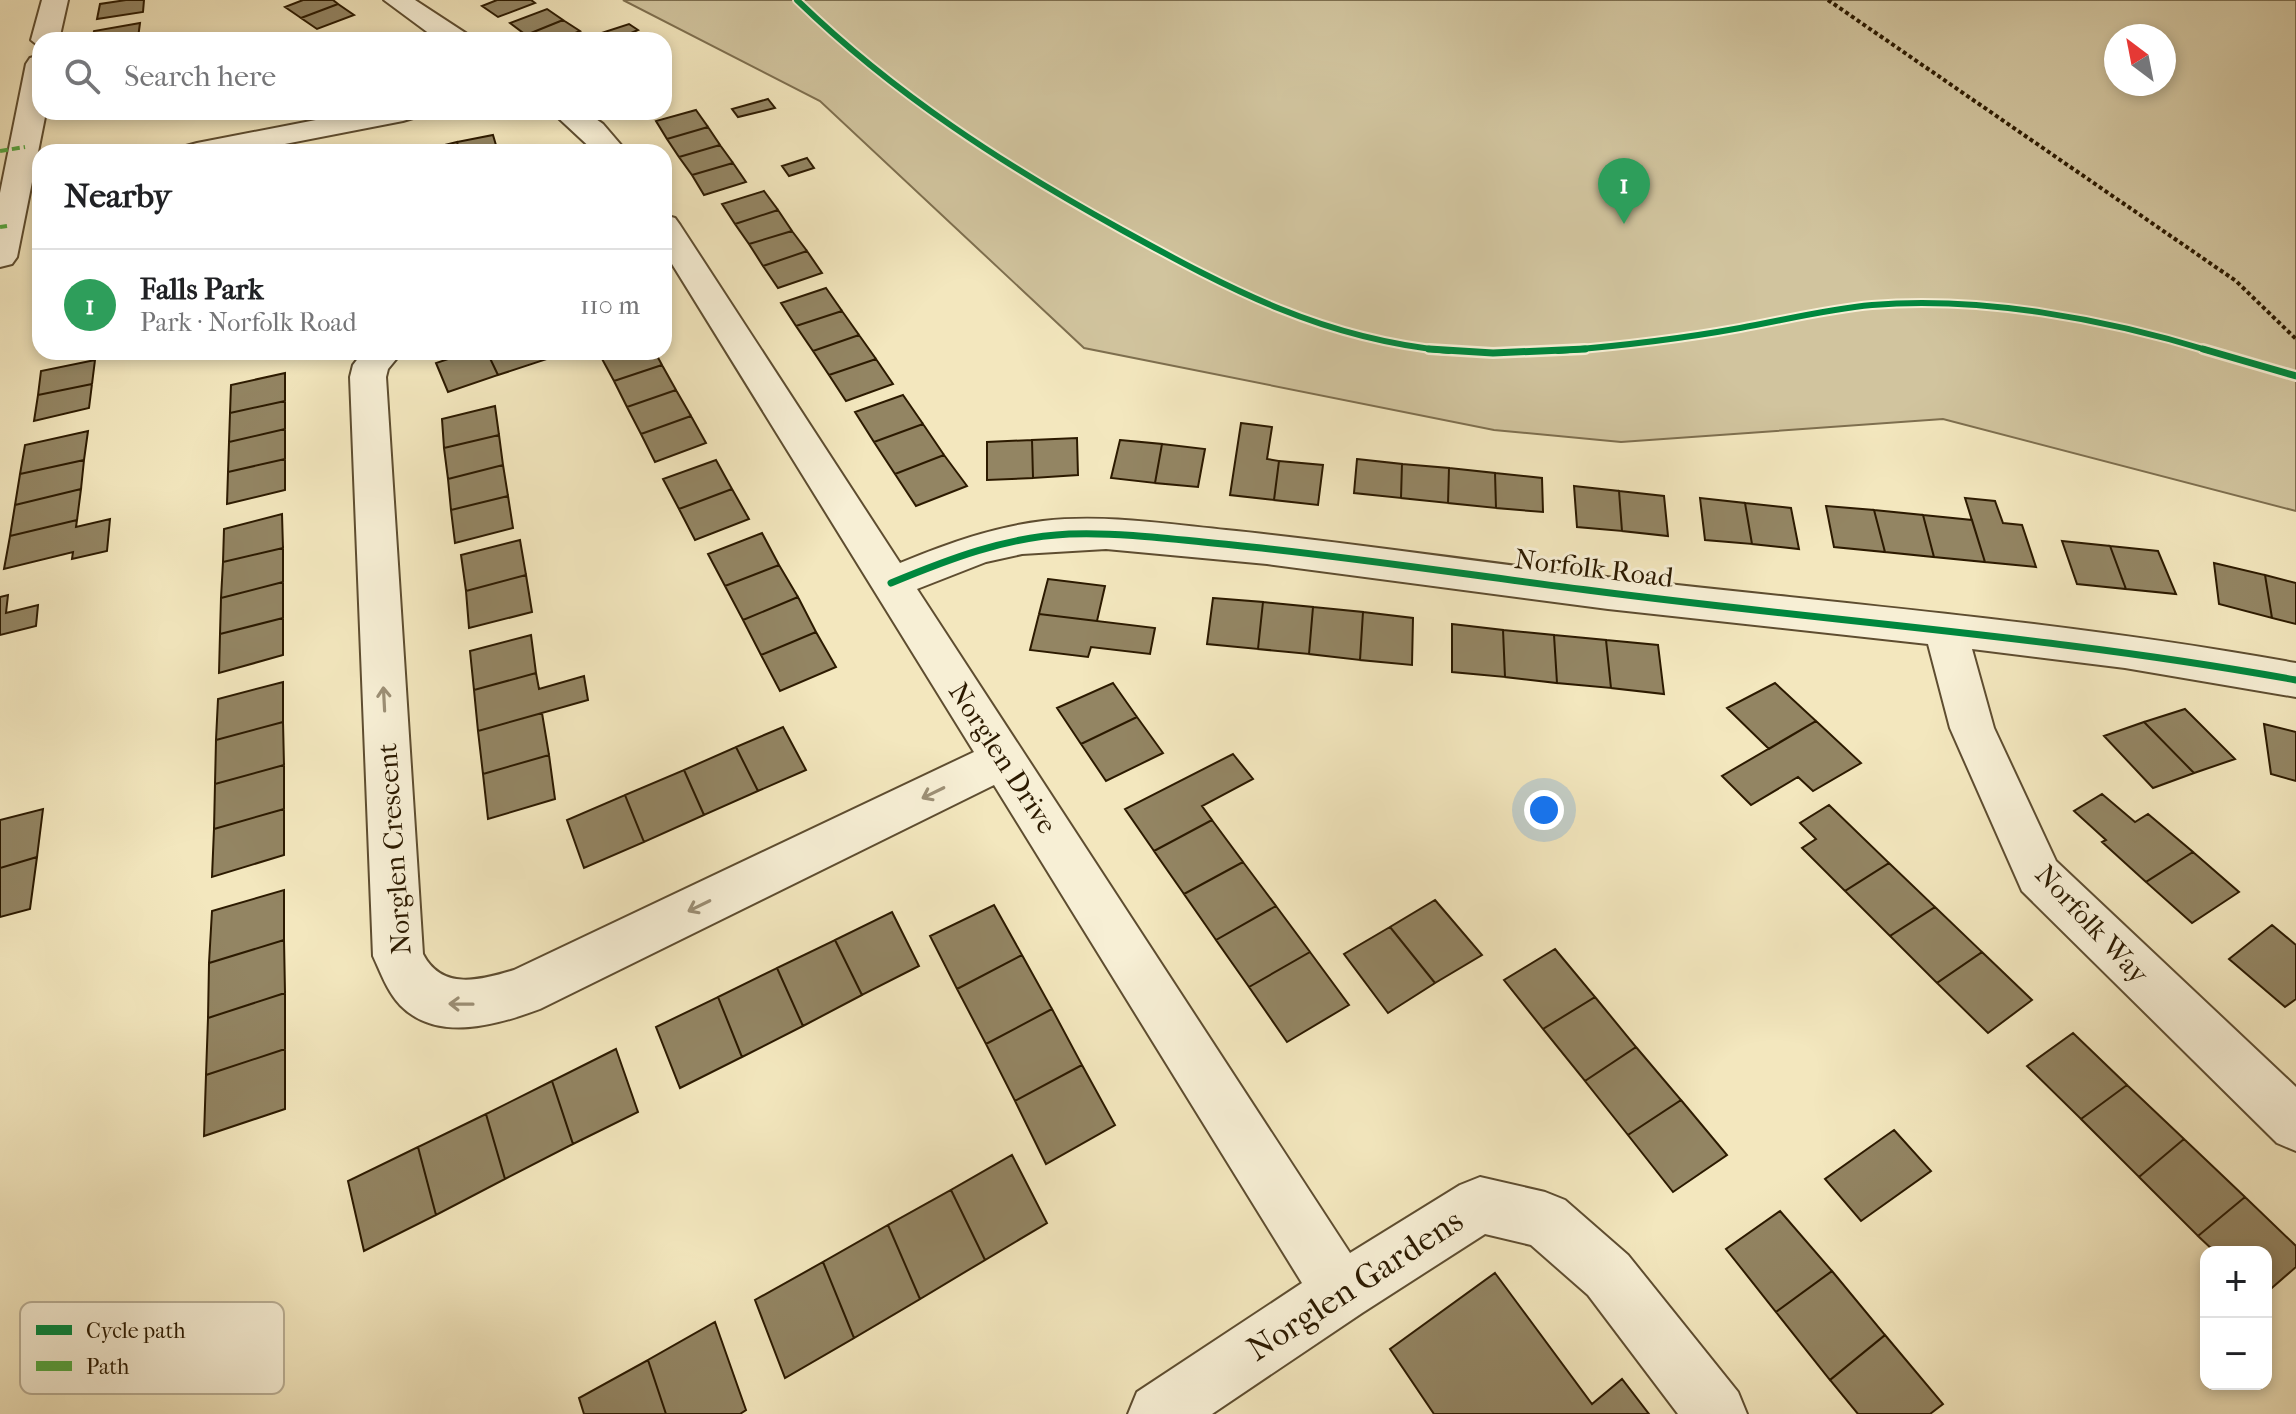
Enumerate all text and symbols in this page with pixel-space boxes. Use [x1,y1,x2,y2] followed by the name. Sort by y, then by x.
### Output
[2104,24,2176,96] north arrow
[32,32,672,120] search box
[60,54,104,98] icon: search
[124,59,276,94] text: Search here
[1598,158,1650,224] pin: 1
[64,176,171,216] text: Nearby
[140,272,264,307] text: Falls Park
[85,290,95,321] text: 1
[580,290,640,321] text: 110 m
[140,307,357,338] text: Park · Norfolk Road
[1513,542,1676,594] street label: Norfolk Road
[942,676,1064,840] street label: Norglen Drive
[377,686,392,713] one-way arrow
[370,742,418,956] street label: Norglen Crescent
[922,786,946,801] one-way arrow
[1524,790,1564,830] your location
[2029,858,2156,991] street label: Norfolk Way
[688,899,712,914] one-way arrow
[448,996,475,1012] one-way arrow
[1240,1200,1470,1370] street label: Norglen Gardens
[2200,1246,2272,1390] map controls
[2200,1246,2272,1318] button: +
[20,1302,284,1394] legend
[86,1318,186,1344] text: Cycle path
[2200,1318,2272,1390] button: −
[86,1354,130,1380] text: Path

